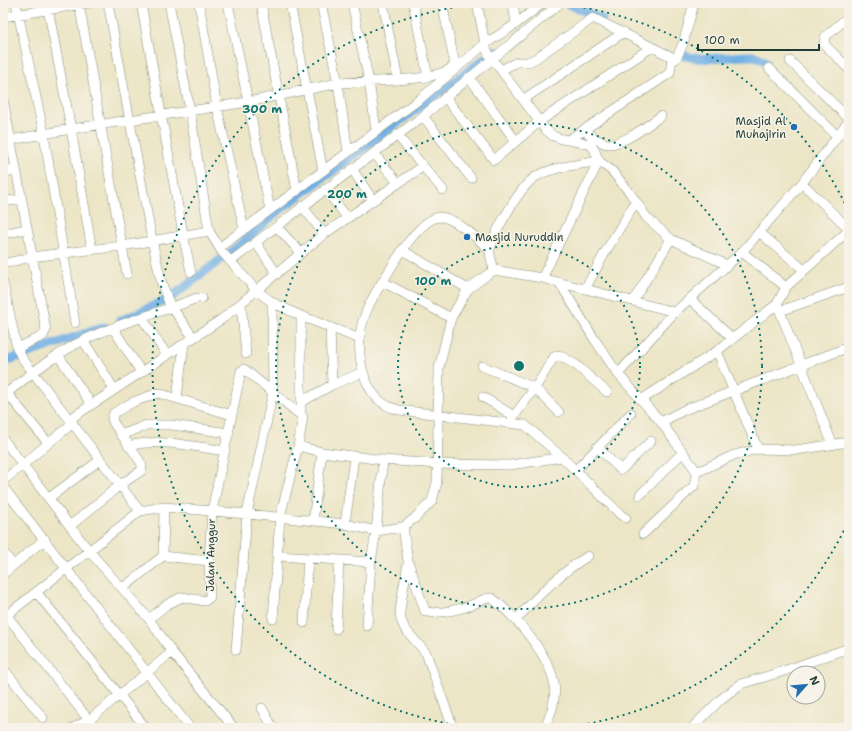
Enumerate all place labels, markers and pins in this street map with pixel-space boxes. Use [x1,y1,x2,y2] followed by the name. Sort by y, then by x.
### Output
[735,114,787,142] place label: Masjid Al Muhajirin
[789,122,799,132] marker: Masjid Al Muhajirin
[475,230,564,245] place label: Masjid Nuruddin
[462,232,472,242] marker: Masjid Nuruddin
[512,359,526,373] centre of rings

